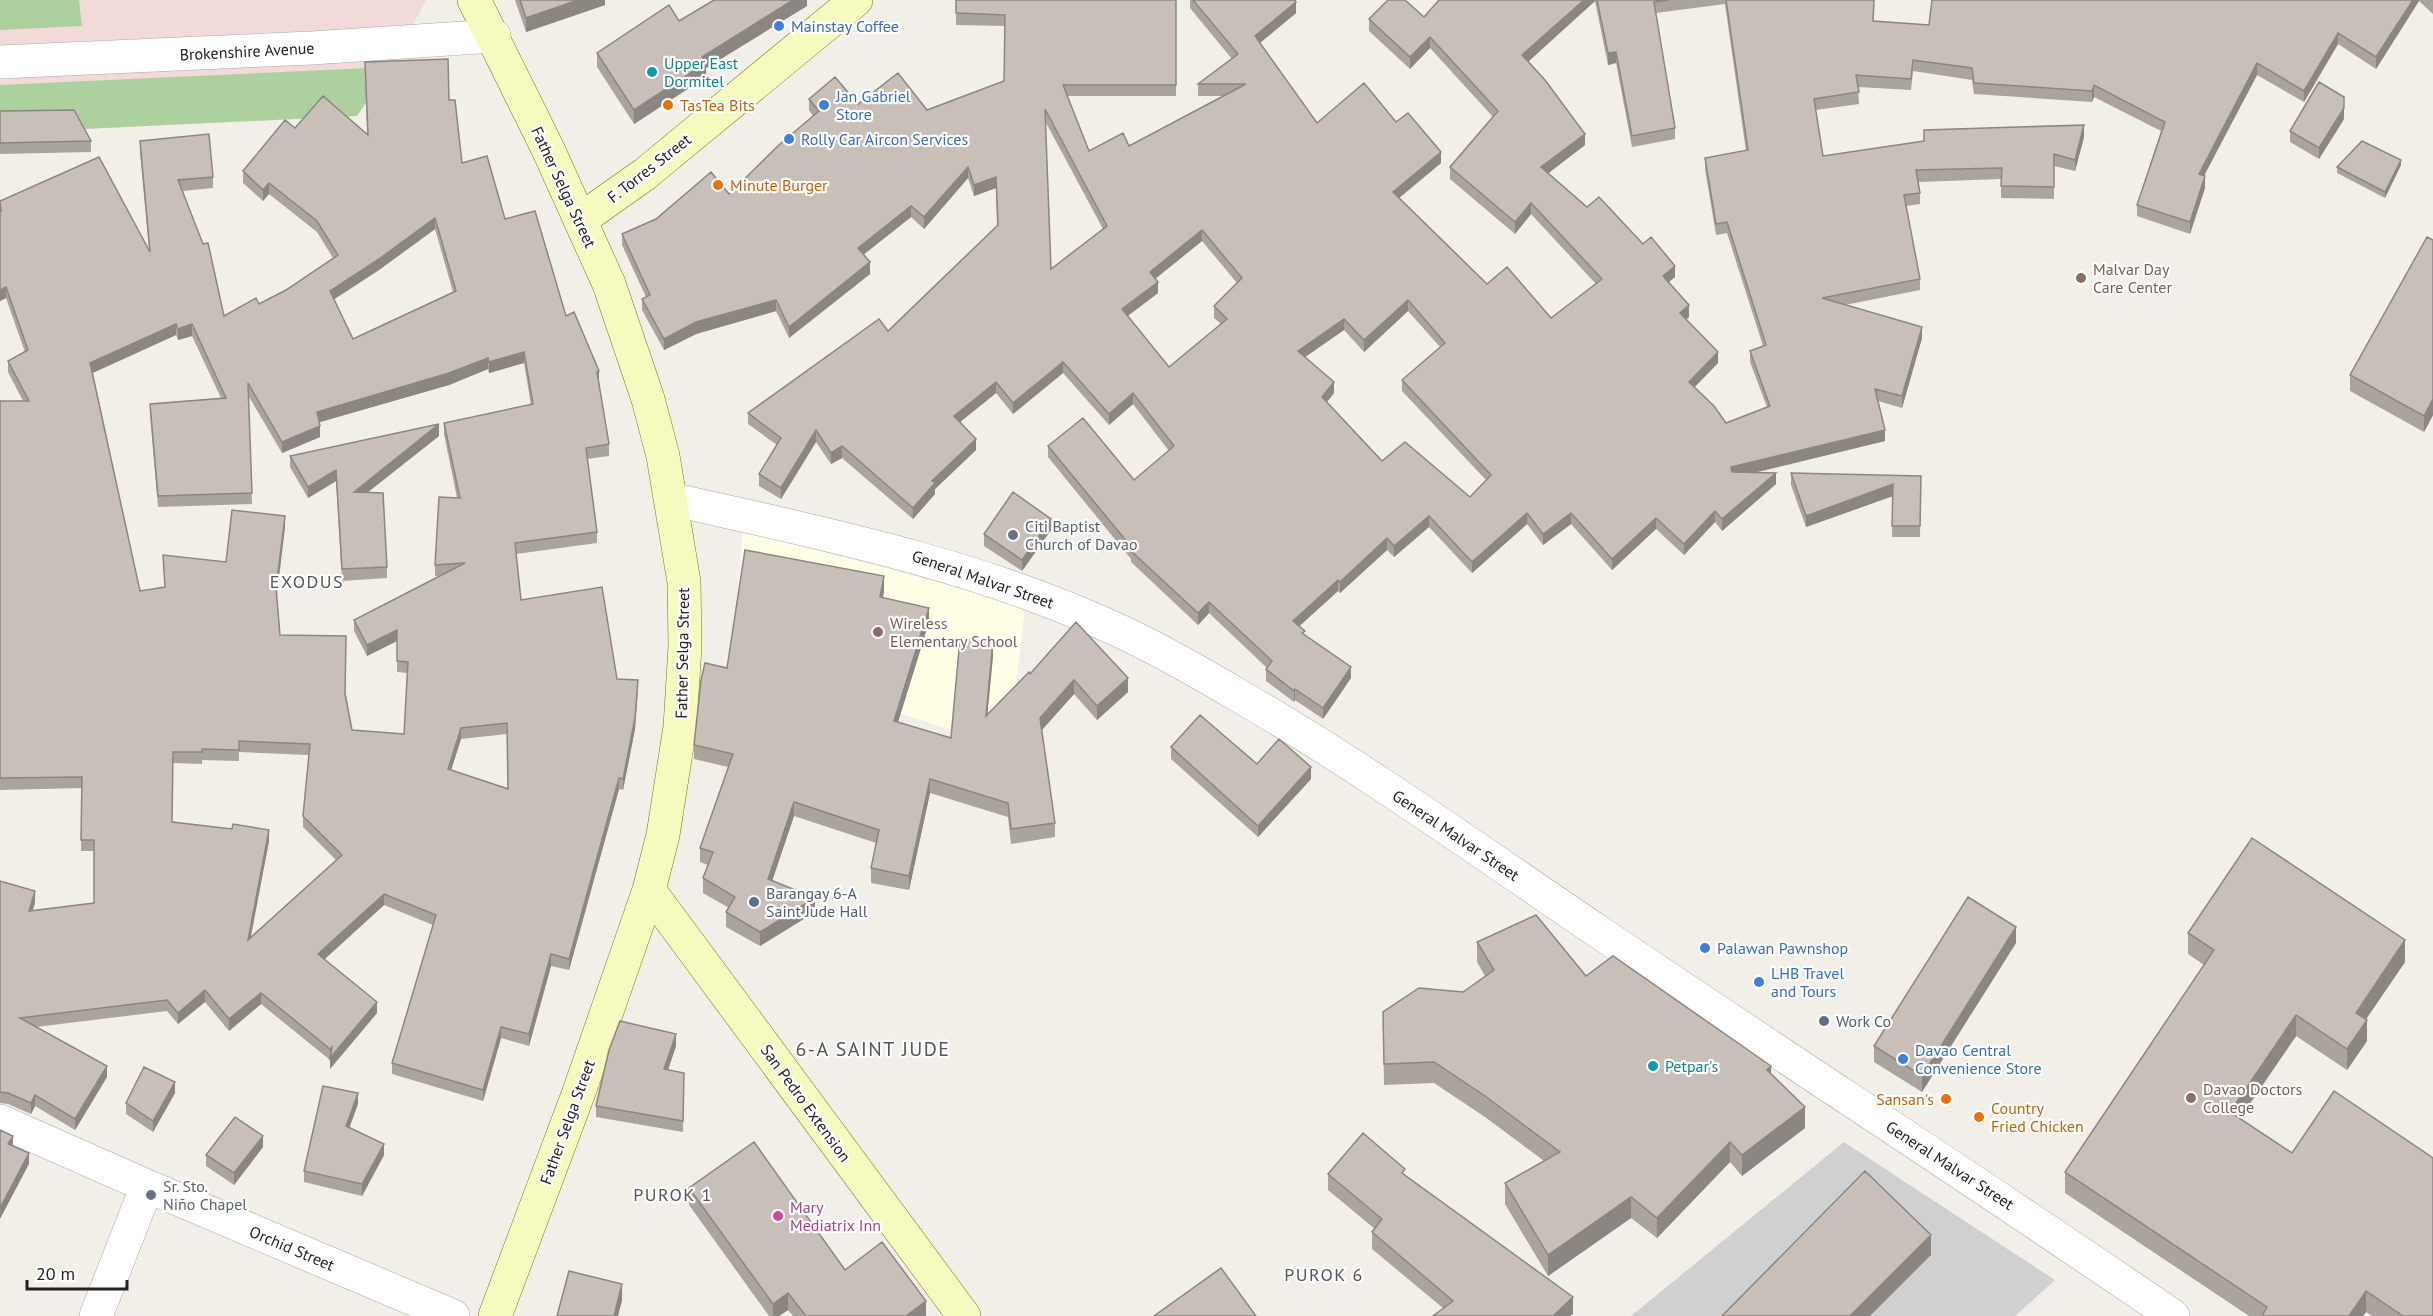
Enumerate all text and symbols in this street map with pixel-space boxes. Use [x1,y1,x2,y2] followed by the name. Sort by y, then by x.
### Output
[791,16,899,36] place label: Mainstay Coffee
[772,19,786,33] marker: Mainstay Coffee
[179,37,315,65] street label: Brokenshire Avenue
[664,53,739,91] place label: Upper East Dormitel
[645,65,659,79] marker: Upper East Dormitel
[835,86,911,124] place label: Jan Gabriel Store
[680,95,755,115] place label: TasTea Bits
[661,98,675,112] marker: TasTea Bits
[817,98,831,112] marker: Jan Gabriel Store
[527,123,601,251] street label: Father Selga Street
[603,129,695,207] street label: F. Torres Street
[801,129,968,149] place label: Rolly Car Aircon Services
[782,132,796,146] marker: Rolly Car Aircon Services
[730,175,828,195] place label: Minute Burger
[711,178,725,192] marker: Minute Burger
[2093,259,2172,297] place label: Malvar Day Care Center
[2074,271,2088,285] marker: Malvar Day Care Center
[1025,516,1138,554] place label: Citi Baptist Church of Davao
[1006,528,1020,542] marker: Citi Baptist Church of Davao
[909,545,1057,613] street label: General Malvar Street
[270,570,344,593] district label: EXODUS
[671,587,693,719] street label: Father Selga Street
[890,613,1018,651] place label: Wireless Elementary School
[871,625,885,639] marker: Wireless Elementary School
[1389,785,1524,885] street label: General Malvar Street
[766,883,868,921] place label: Barangay 6-A Saint Jude Hall
[747,895,761,909] marker: Barangay 6-A Saint Jude Hall
[1717,938,1848,958] place label: Palawan Pawnshop
[1698,941,1712,955] marker: Palawan Pawnshop
[1771,963,1844,1001] place label: LHB Travel and Tours
[1752,975,1766,989] marker: LHB Travel and Tours
[1836,1011,1891,1031] place label: Work Co
[1817,1014,1831,1028] marker: Work Co
[795,1036,951,1062] district label: 6-A SAINT JUDE
[757,1040,855,1166] street label: San Pedro Extension
[1915,1040,2042,1078] place label: Davao Central Convenience Store
[1896,1052,1910,1066] marker: Davao Central Convenience Store
[535,1056,599,1187] street label: Father Selga Street
[1665,1056,1718,1076] place label: Petpar's
[1646,1059,1660,1073] marker: Petpar's
[2203,1079,2302,1117] place label: Davao Doctors College
[1876,1089,1934,1109] place label: Sansan's
[2184,1091,2198,1105] marker: Davao Doctors College
[1939,1092,1953,1106] marker: Sansan's
[1991,1098,2084,1136] place label: Country Fried Chicken
[1972,1110,1986,1124] marker: Country Fried Chicken
[1882,1116,2018,1214] street label: General Malvar Street
[163,1176,247,1214] place label: Sr. Sto. Niño Chapel
[633,1183,713,1206] district label: PUROK 1
[144,1188,158,1202] marker: Sr. Sto. Niño Chapel
[790,1197,881,1235] place label: Mary Mediatrix Inn
[771,1209,785,1223] marker: Mary Mediatrix Inn
[246,1221,338,1275] street label: Orchid Street
[27,1253,128,1291] scale bar
[36,1262,75,1285] text: 20 m
[1284,1263,1364,1286] district label: PUROK 6

